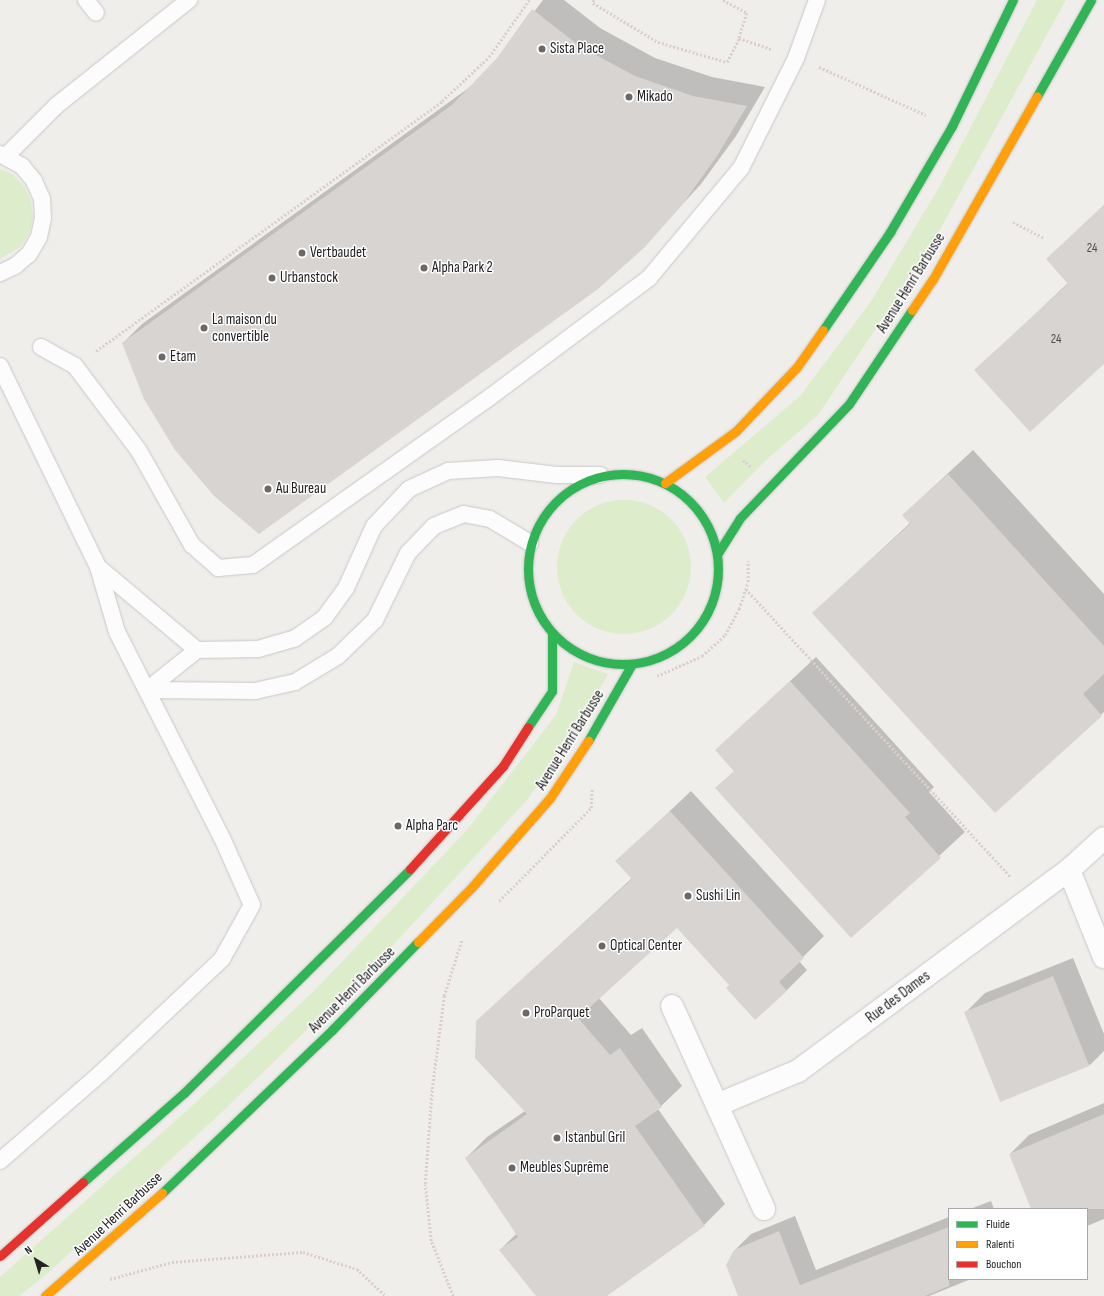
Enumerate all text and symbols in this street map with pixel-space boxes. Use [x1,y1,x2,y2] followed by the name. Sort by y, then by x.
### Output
[550,40,604,58] place label: Sista Place
[537,44,547,54] marker: Sista Place
[637,88,673,106] place label: Mikado
[624,92,634,102] marker: Mikado
[873,230,949,336] street label: Avenue Henri Barbusse
[1087,240,1097,256] house number: 24
[310,244,366,262] place label: Vertbaudet
[297,248,307,258] marker: Vertbaudet
[432,259,493,277] place label: Alpha Park 2
[419,263,429,273] marker: Alpha Park 2
[280,269,338,287] place label: Urbanstock
[267,273,277,283] marker: Urbanstock
[212,310,277,345] place label: La maison du convertible
[199,323,209,333] marker: La maison du convertible
[1051,331,1061,347] house number: 24
[170,348,196,366] place label: Etam
[157,352,167,362] marker: Etam
[276,480,326,498] place label: Au Bureau
[263,484,273,494] marker: Au Bureau
[532,687,608,793] street label: Avenue Henri Barbusse
[406,817,458,835] place label: Alpha Parc
[393,821,403,831] marker: Alpha Parc
[696,887,740,905] place label: Sushi Lin
[683,891,693,901] marker: Sushi Lin
[610,937,682,955] place label: Optical Center
[597,941,607,951] marker: Optical Center
[305,943,399,1037] street label: Avenue Henri Barbusse
[862,967,934,1027] street label: Rue des Dames
[534,1004,590,1022] place label: ProParquet
[521,1008,531,1018] marker: ProParquet
[565,1129,625,1147] place label: Istanbul Gril
[552,1133,562,1143] marker: Istanbul Gril
[520,1159,609,1177] place label: Meubles Suprême
[507,1163,517,1173] marker: Meubles Suprême
[70,1168,166,1260] street label: Avenue Henri Barbusse
[948,1208,1088,1280] legend
[986,1217,1010,1232] text: Fluide
[986,1237,1014,1252] text: Ralenti
[16,1240,56,1280] north arrow
[22,1243,35,1257] text: N
[986,1257,1021,1272] text: Bouchon

